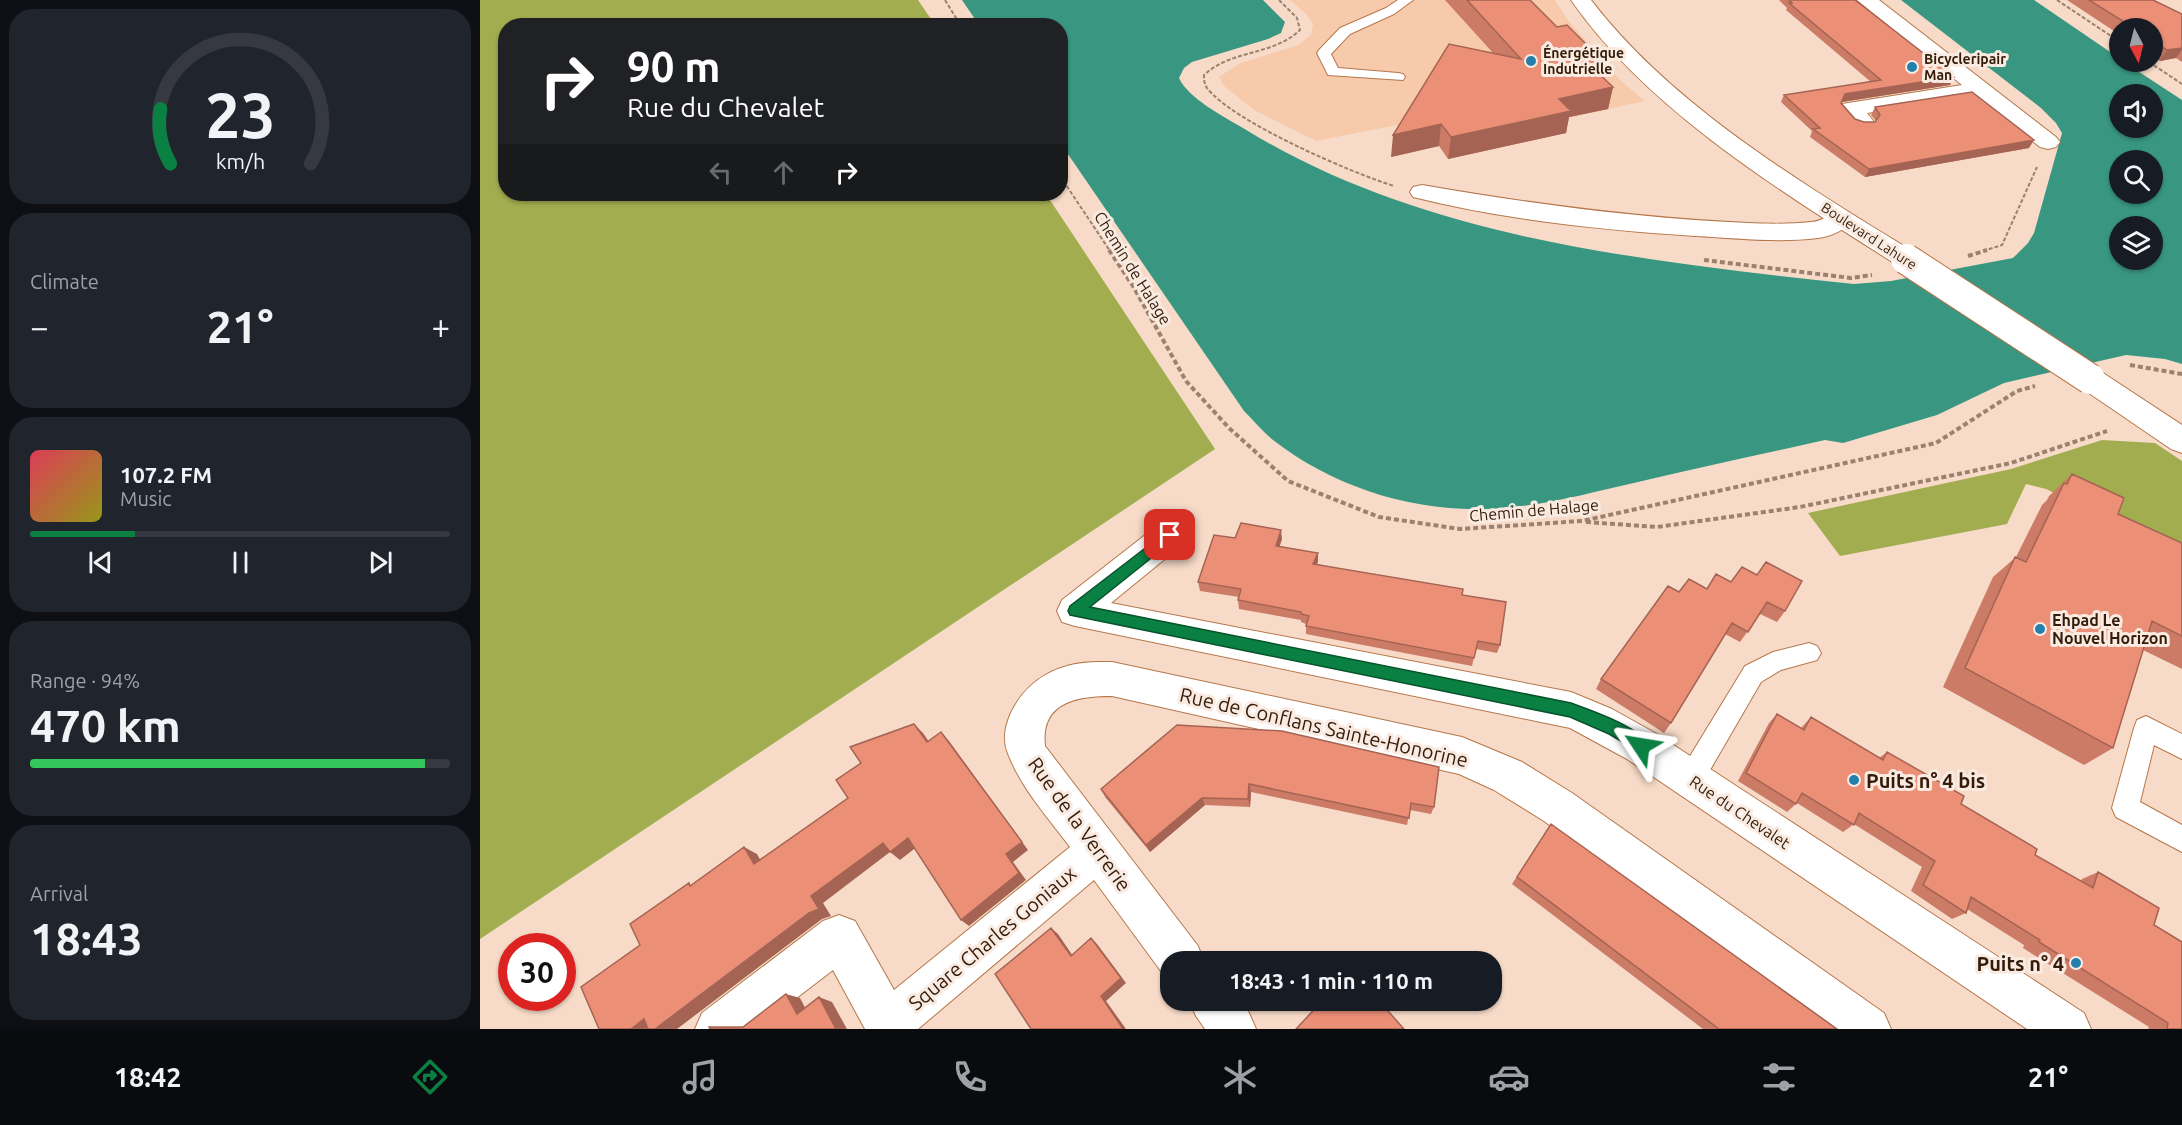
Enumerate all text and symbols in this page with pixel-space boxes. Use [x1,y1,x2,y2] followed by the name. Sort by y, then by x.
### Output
[2109,18,2163,72] north arrow
[2109,18,2163,270] map controls
[528,42,606,120] icon: right
[627,43,721,90] text: 90 m
[1543,44,1624,77] place label: Énergétique Indutrielle
[1924,51,2006,83] place label: Bicycleripair Man
[1524,54,1538,68] marker: Énergétique Indutrielle
[1905,60,1919,74] marker: Bicycleripair Man
[205,80,275,150] text: 23
[2109,84,2163,138] button: sound
[627,92,824,122] text: Rue du Chevalet
[215,149,265,173] text: km/h
[2109,150,2163,204] button: search
[704,156,737,189] icon: left
[767,156,800,189] icon: ahead
[830,156,863,189] icon: right
[1818,199,1920,273] street label: Boulevard Lahure
[1091,208,1175,328] street label: Chemin de Halage
[2109,216,2163,270] button: layers
[30,270,99,293] text: Climate
[207,301,273,352] text: 21°
[30,308,49,345] text: −
[431,308,450,345] text: +
[120,462,212,487] text: 107.2 FM
[120,487,172,510] text: Music
[1468,495,1600,525] street label: Chemin de Halage
[1144,509,1195,560] pin
[1153,518,1186,551] icon: arrive
[84,546,117,579] icon: previous
[224,546,257,579] icon: pause
[364,546,397,579] icon: next
[2052,611,2168,647] place label: Ehpad Le Nouvel Horizon
[2033,622,2047,636] marker: Ehpad Le Nouvel Horizon
[30,669,140,692] text: Range · 94%
[1177,683,1471,771] street label: Rue de Conflans Sainte-Honorine
[30,700,181,751] text: 470 km
[1609,714,1673,778] position arrow
[1024,753,1136,895] street label: Rue de la Verrerie
[1866,769,1985,792] place label: Puits n° 4 bis
[1687,772,1794,853] street label: Rue du Chevalet
[1847,773,1861,787] marker: Puits n° 4 bis
[904,861,1080,1015] street label: Square Charles Goniaux
[30,882,88,905] text: Arrival
[30,913,143,964] text: 18:43
[498,933,576,1011] speed limit sign: 30
[1977,952,2064,975] place label: Puits n° 4
[2069,956,2083,970] marker: Puits n° 4
[1229,968,1433,993] text: 18:43 · 1 min · 110 m
[409,1056,451,1098] icon: directions
[679,1056,721,1098] icon: music
[949,1056,991,1098] icon: phone
[1219,1056,1261,1098] icon: climate
[1488,1056,1530,1098] icon: car
[1758,1056,1800,1098] icon: filters
[114,1062,181,1092] text: 18:42
[2028,1062,2068,1092] text: 21°

